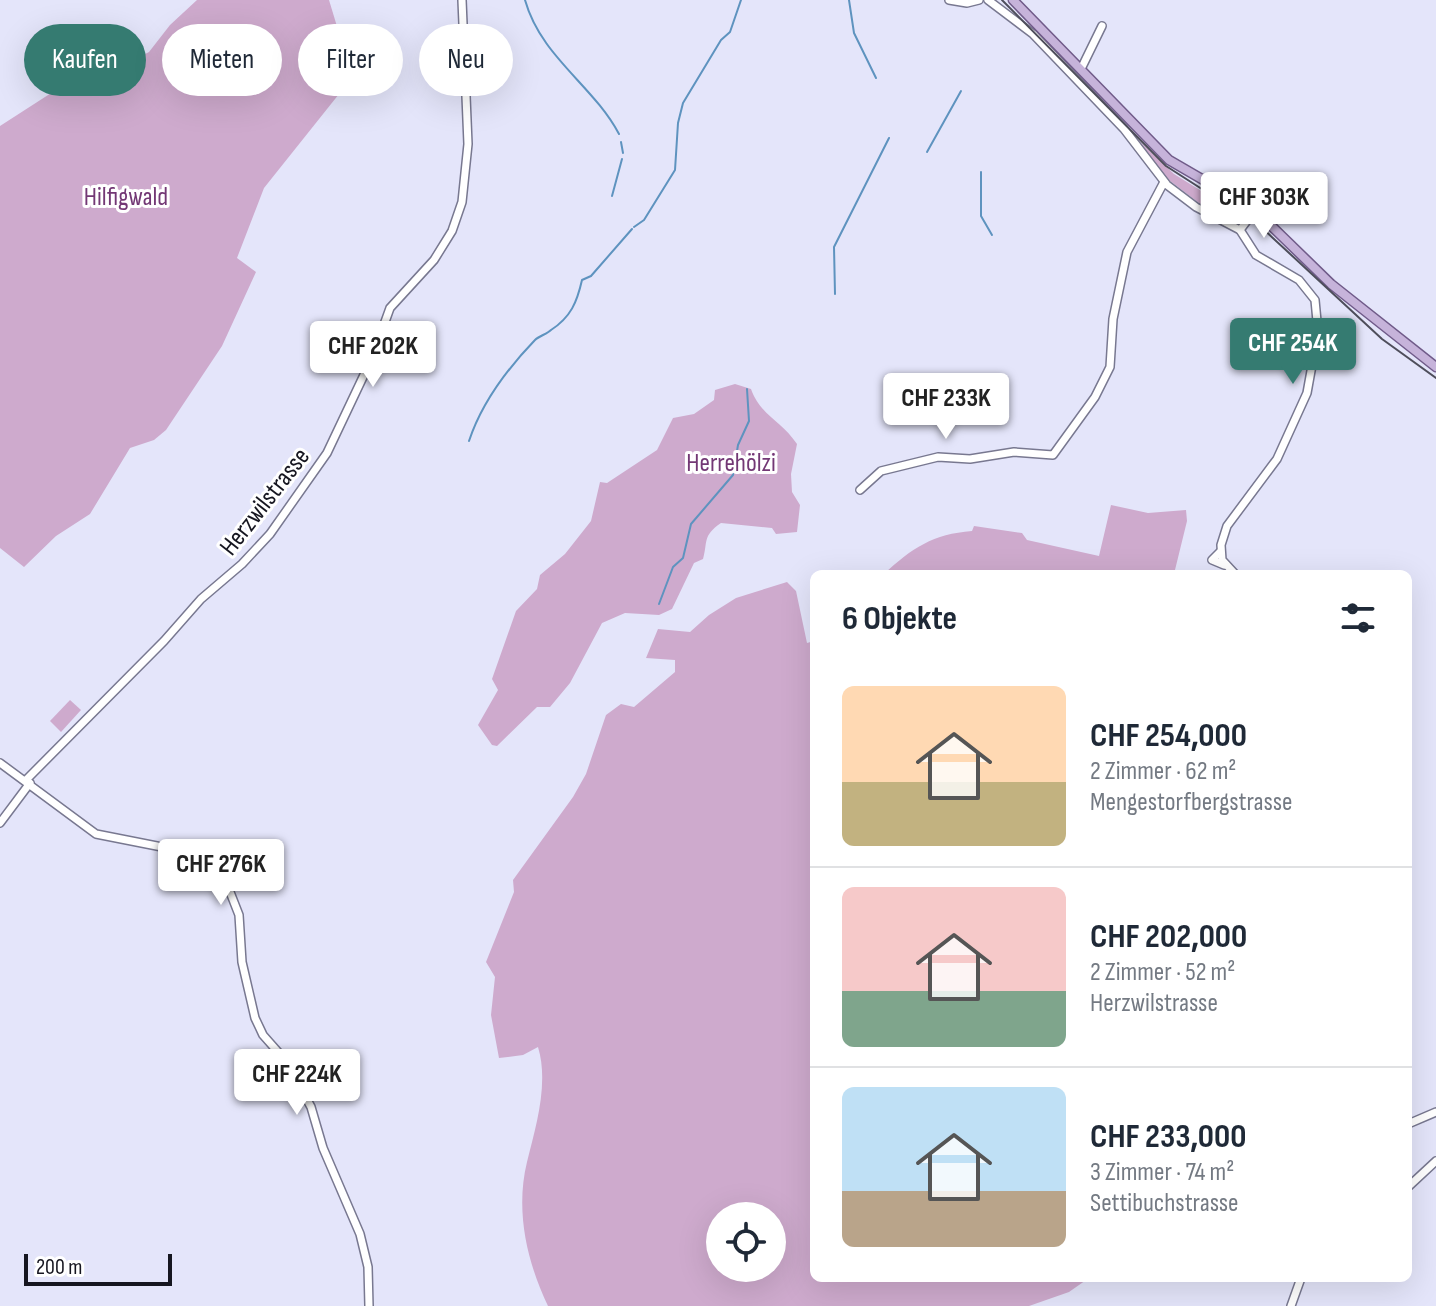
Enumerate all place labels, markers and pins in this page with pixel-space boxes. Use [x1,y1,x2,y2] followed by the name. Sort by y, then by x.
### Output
[1181,172,1347,240] pin: CHF 303K
[1210,318,1376,386] pin: CHF 254K
[290,321,456,389] pin: CHF 202K
[863,373,1029,441] pin: CHF 233K
[138,839,304,907] pin: CHF 276K
[214,1049,380,1117] pin: CHF 224K

